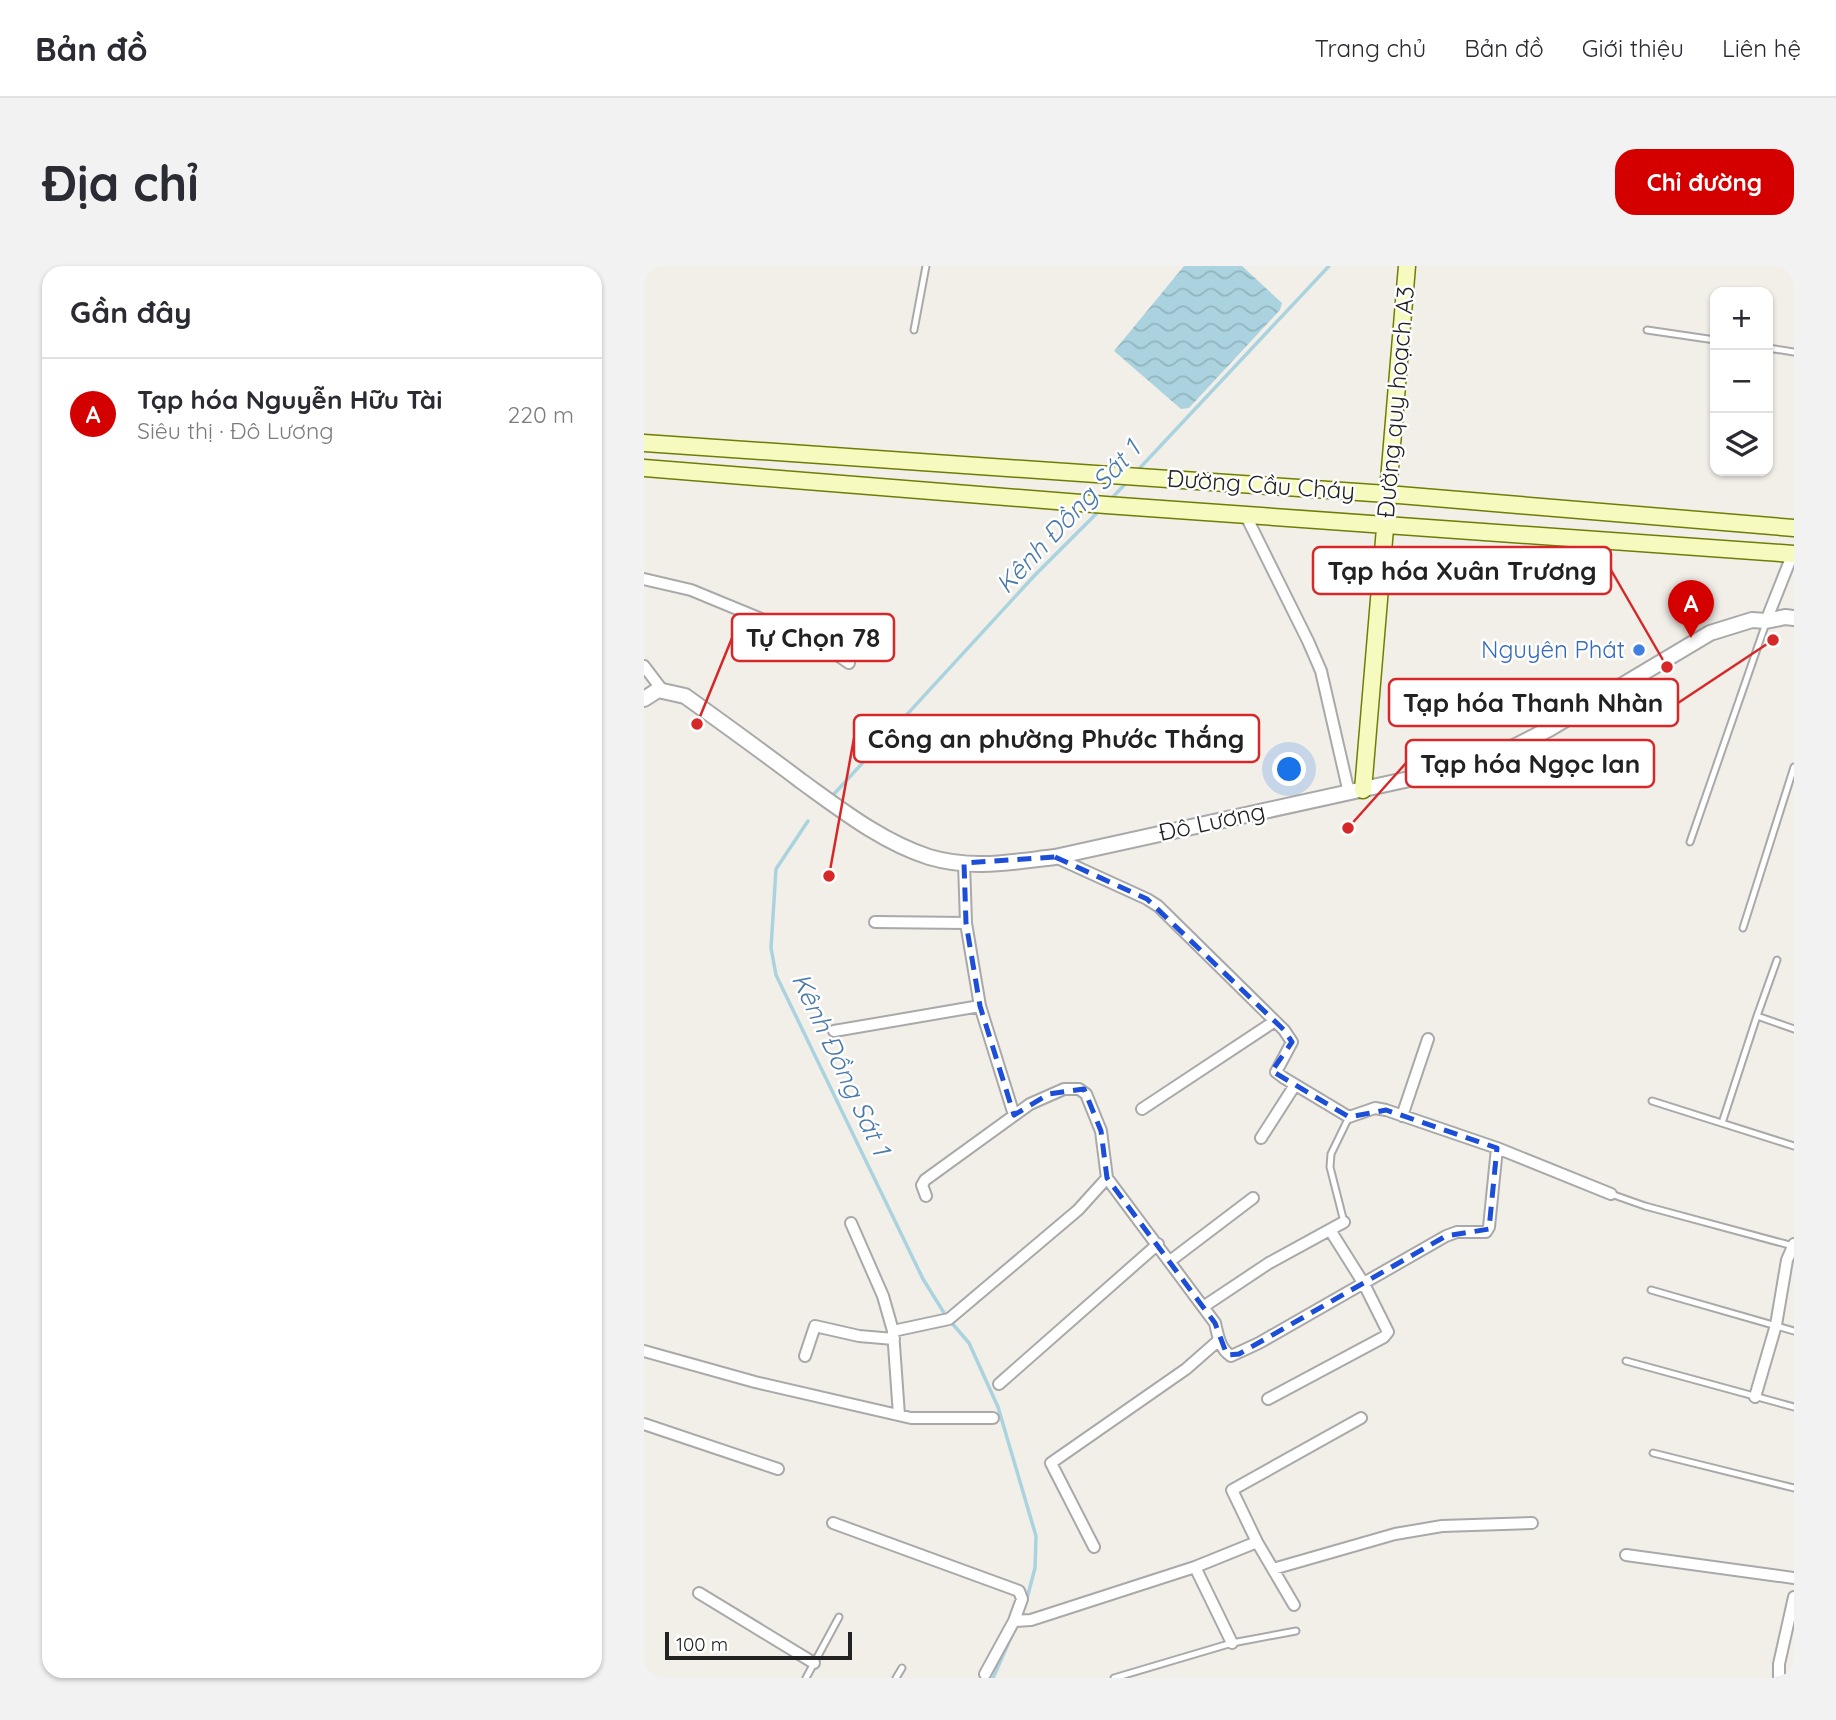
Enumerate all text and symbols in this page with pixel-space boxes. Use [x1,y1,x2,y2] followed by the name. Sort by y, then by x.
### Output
[35,28,148,69] text: Bản đồ
[1314,33,1426,63] text: Trang chủ
[1464,33,1544,63] text: Bản đồ
[1582,33,1684,63] text: Giới thiệu
[1722,33,1801,63] text: Liên hệ
[1615,149,1794,215] button: Chỉ đường
[42,152,199,213] text: Địa chỉ
[1370,285,1420,519] street label: Đường quy hoạch A3
[1710,287,1773,476] map controls
[1710,287,1773,350] button: +
[70,293,192,331] text: Gần đây
[1710,350,1773,413] button: −
[137,383,442,416] text: Tạp hóa Nguyễn Hữu Tài
[86,400,100,429] text: A
[508,400,574,429] text: 220 m
[1710,413,1773,476] button: layers
[137,416,334,445] text: Siêu thị · Đô Lương
[988,432,1149,600] water label: Kênh Đồng Sát 1
[1166,462,1356,506] street label: Đường Cầu Cháy
[1313,547,1611,594] callout: Tạp hóa Xuân Trương
[1327,554,1597,587] text: Tạp hóa Xuân Trương
[1668,580,1714,638] pin: A
[732,614,894,661] callout: Tự Chọn 78
[746,621,880,654] text: Tự Chọn 78
[1481,634,1625,664] place label: Nguyên Phát
[1631,642,1647,658] marker: Nguyên Phát
[1389,679,1678,726] callout: Tạp hóa Thanh Nhàn
[1403,686,1663,719] text: Tạp hóa Thanh Nhàn
[854,715,1259,762] callout: Công an phường Phước Thắng
[868,722,1244,755] text: Công an phường Phước Thắng
[1406,740,1654,787] callout: Tạp hóa Ngọc lan
[1420,747,1640,780] text: Tạp hóa Ngọc lan
[1272,752,1306,786] your location
[1156,795,1268,847] street label: Đô Lương
[785,967,899,1162] water label: Kênh Đồng Sát 1
[665,1629,852,1661] scale bar
[676,1632,728,1656] text: 100 m

